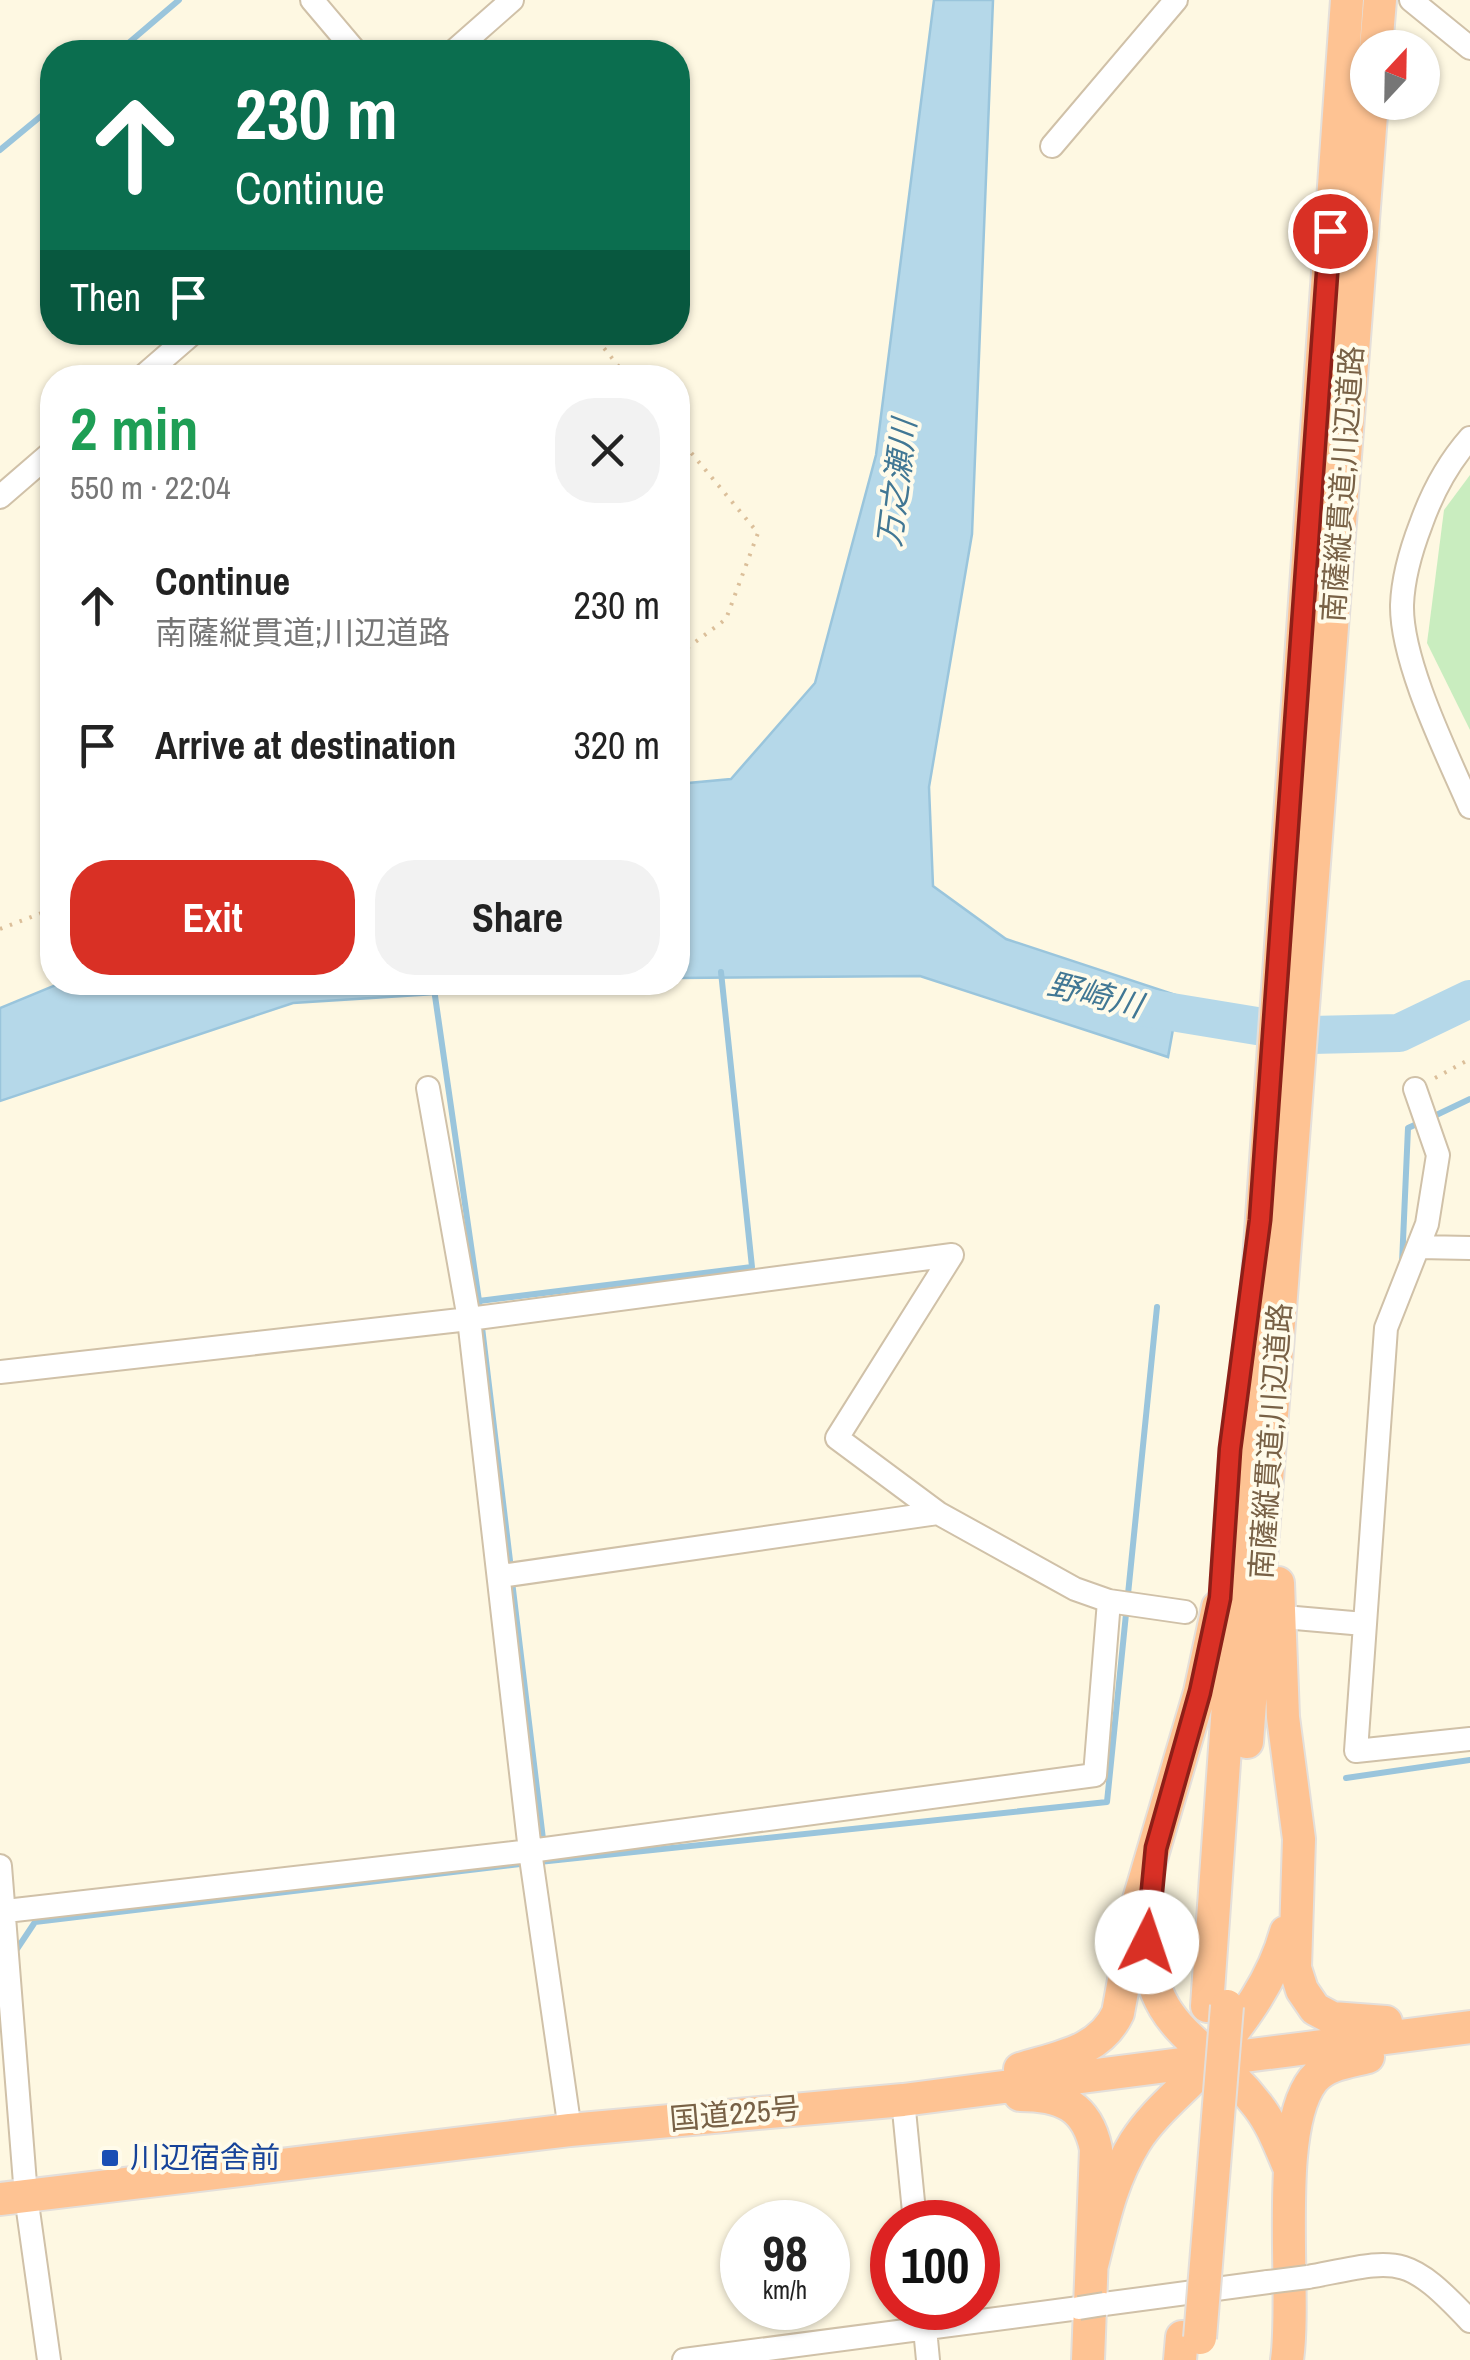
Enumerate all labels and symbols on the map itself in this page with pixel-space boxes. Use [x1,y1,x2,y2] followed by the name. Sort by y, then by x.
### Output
[1350,30,1440,120] north arrow
[1288,189,1373,274] pin
[1312,344,1372,623] street label: 南薩縦貫道;川辺道路
[867,414,926,549] water label: 万之瀬川
[1043,962,1150,1028] water label: 野崎川
[1240,1301,1300,1580] street label: 南薩縦貫道;川辺道路
[1095,1890,1199,1994] position arrow
[668,2087,802,2139] street label: 国道225号
[130,2137,280,2177] place label: 川辺宿舎前
[99,2147,121,2169] marker: 川辺宿舎前
[870,2200,1000,2330] speed limit sign: 100

